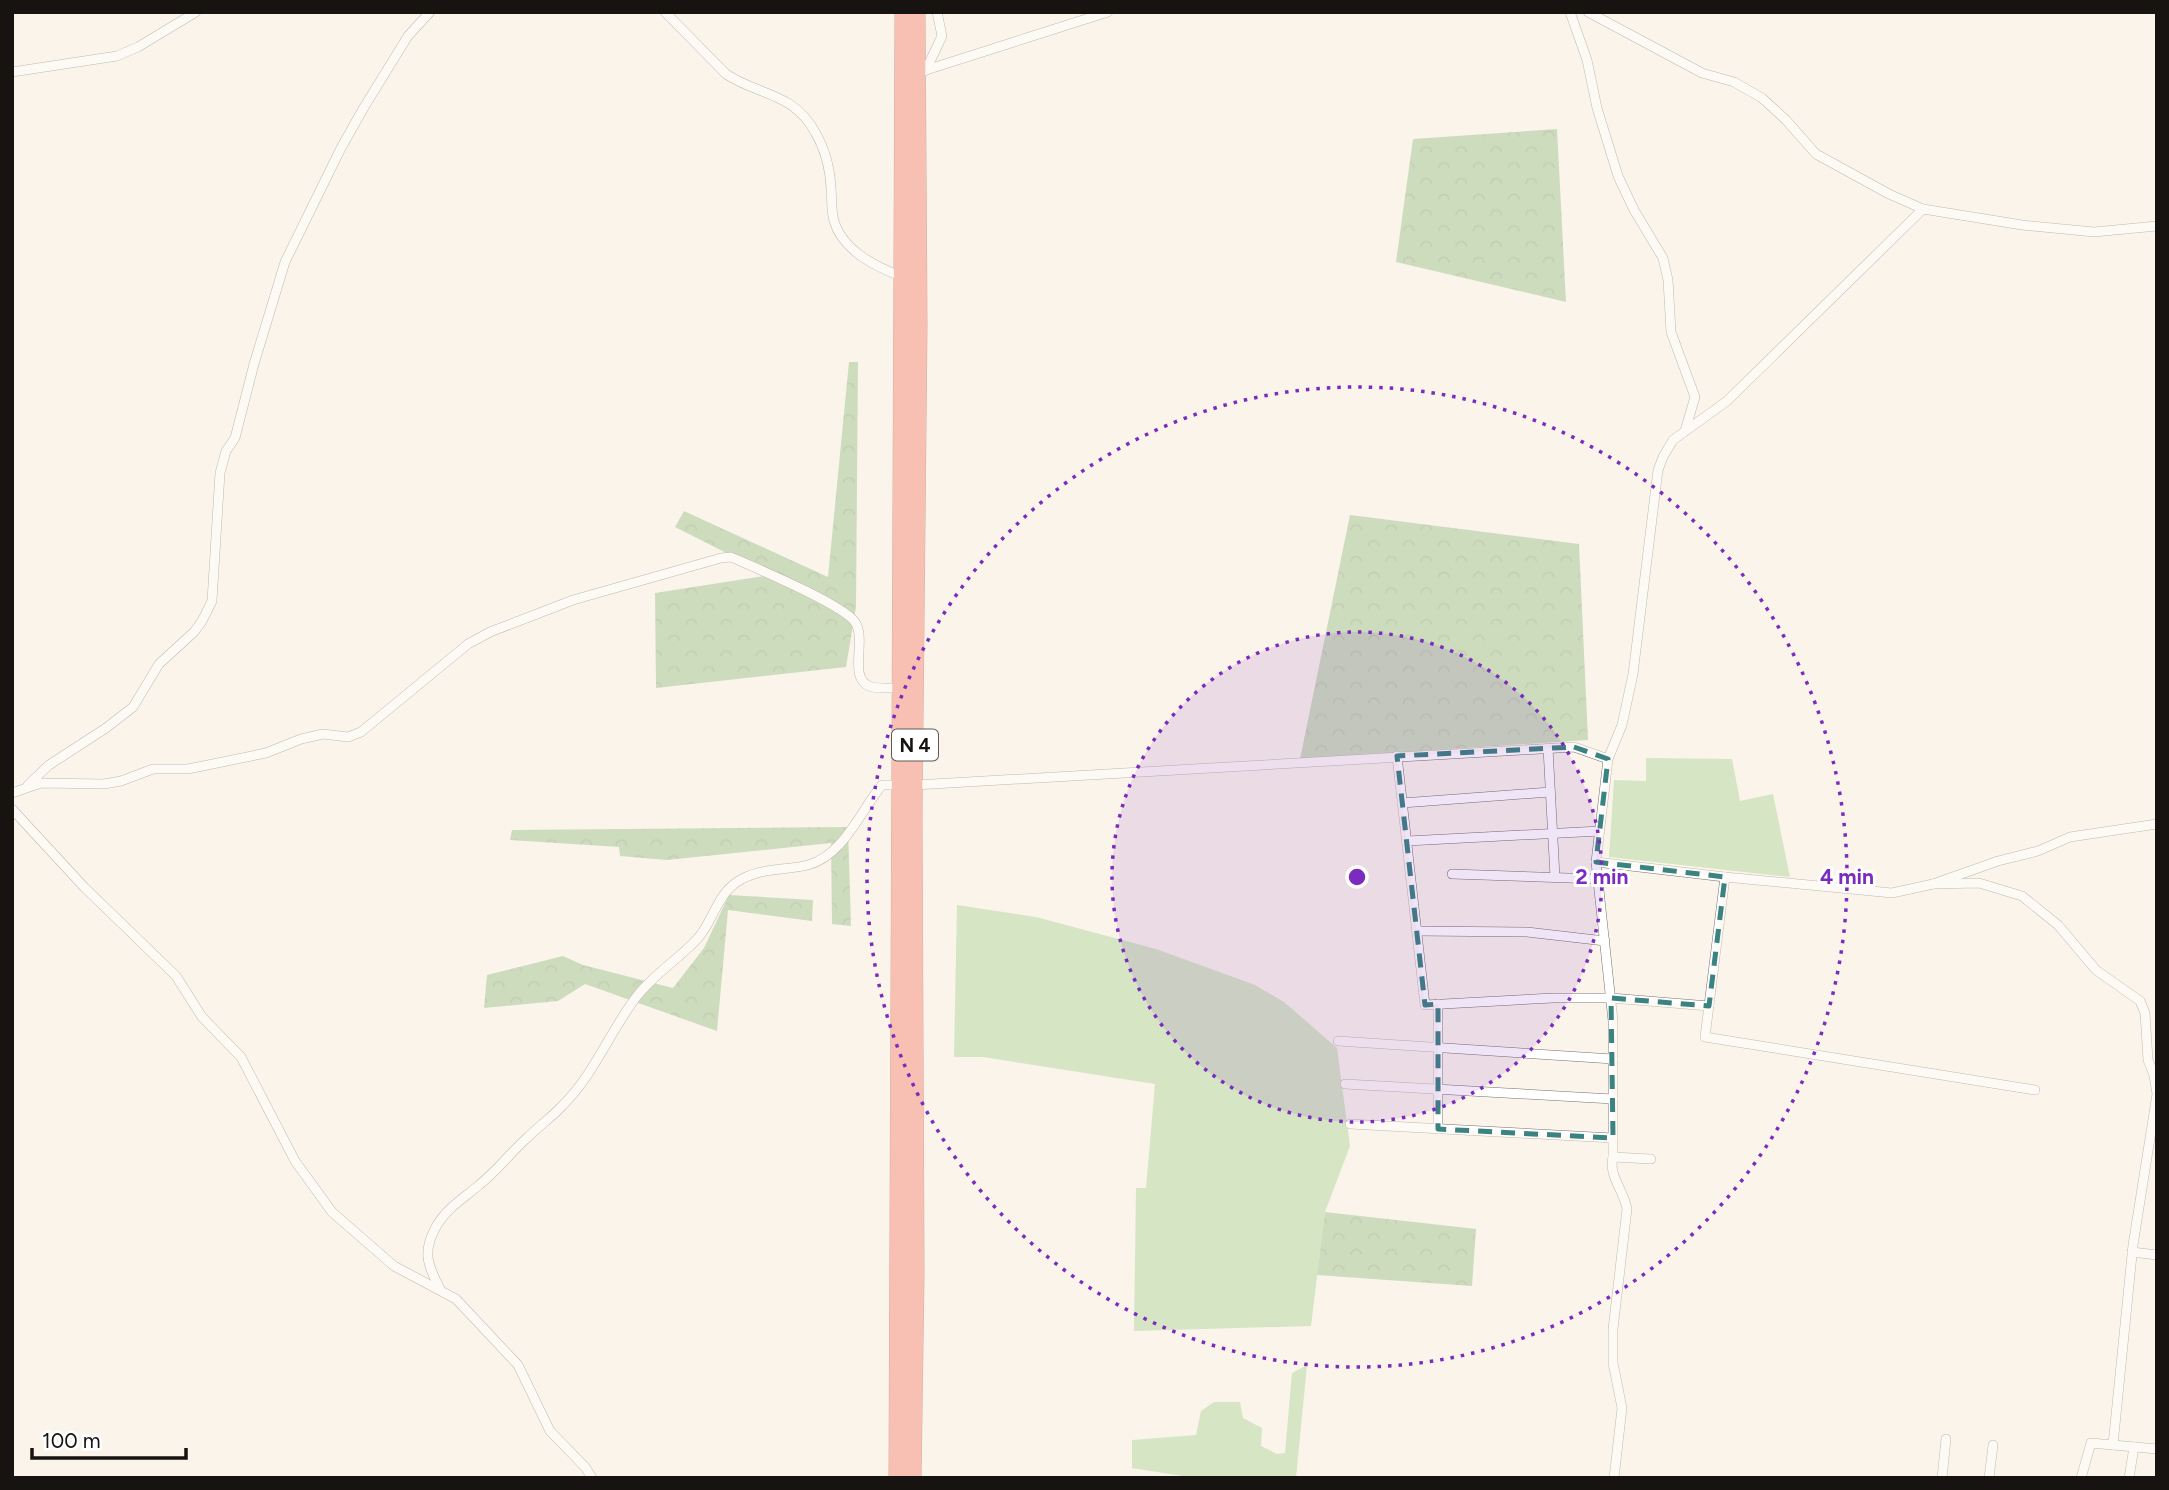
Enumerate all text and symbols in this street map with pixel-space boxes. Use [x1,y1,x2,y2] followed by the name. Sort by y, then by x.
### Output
[892,730,938,760] road number: N 4
[1576,864,1628,889] text: 2 min
[1820,864,1874,889] text: 4 min
[1345,865,1369,889] centre of rings
[32,1416,186,1460] scale bar
[42,1428,101,1453] text: 100 m

